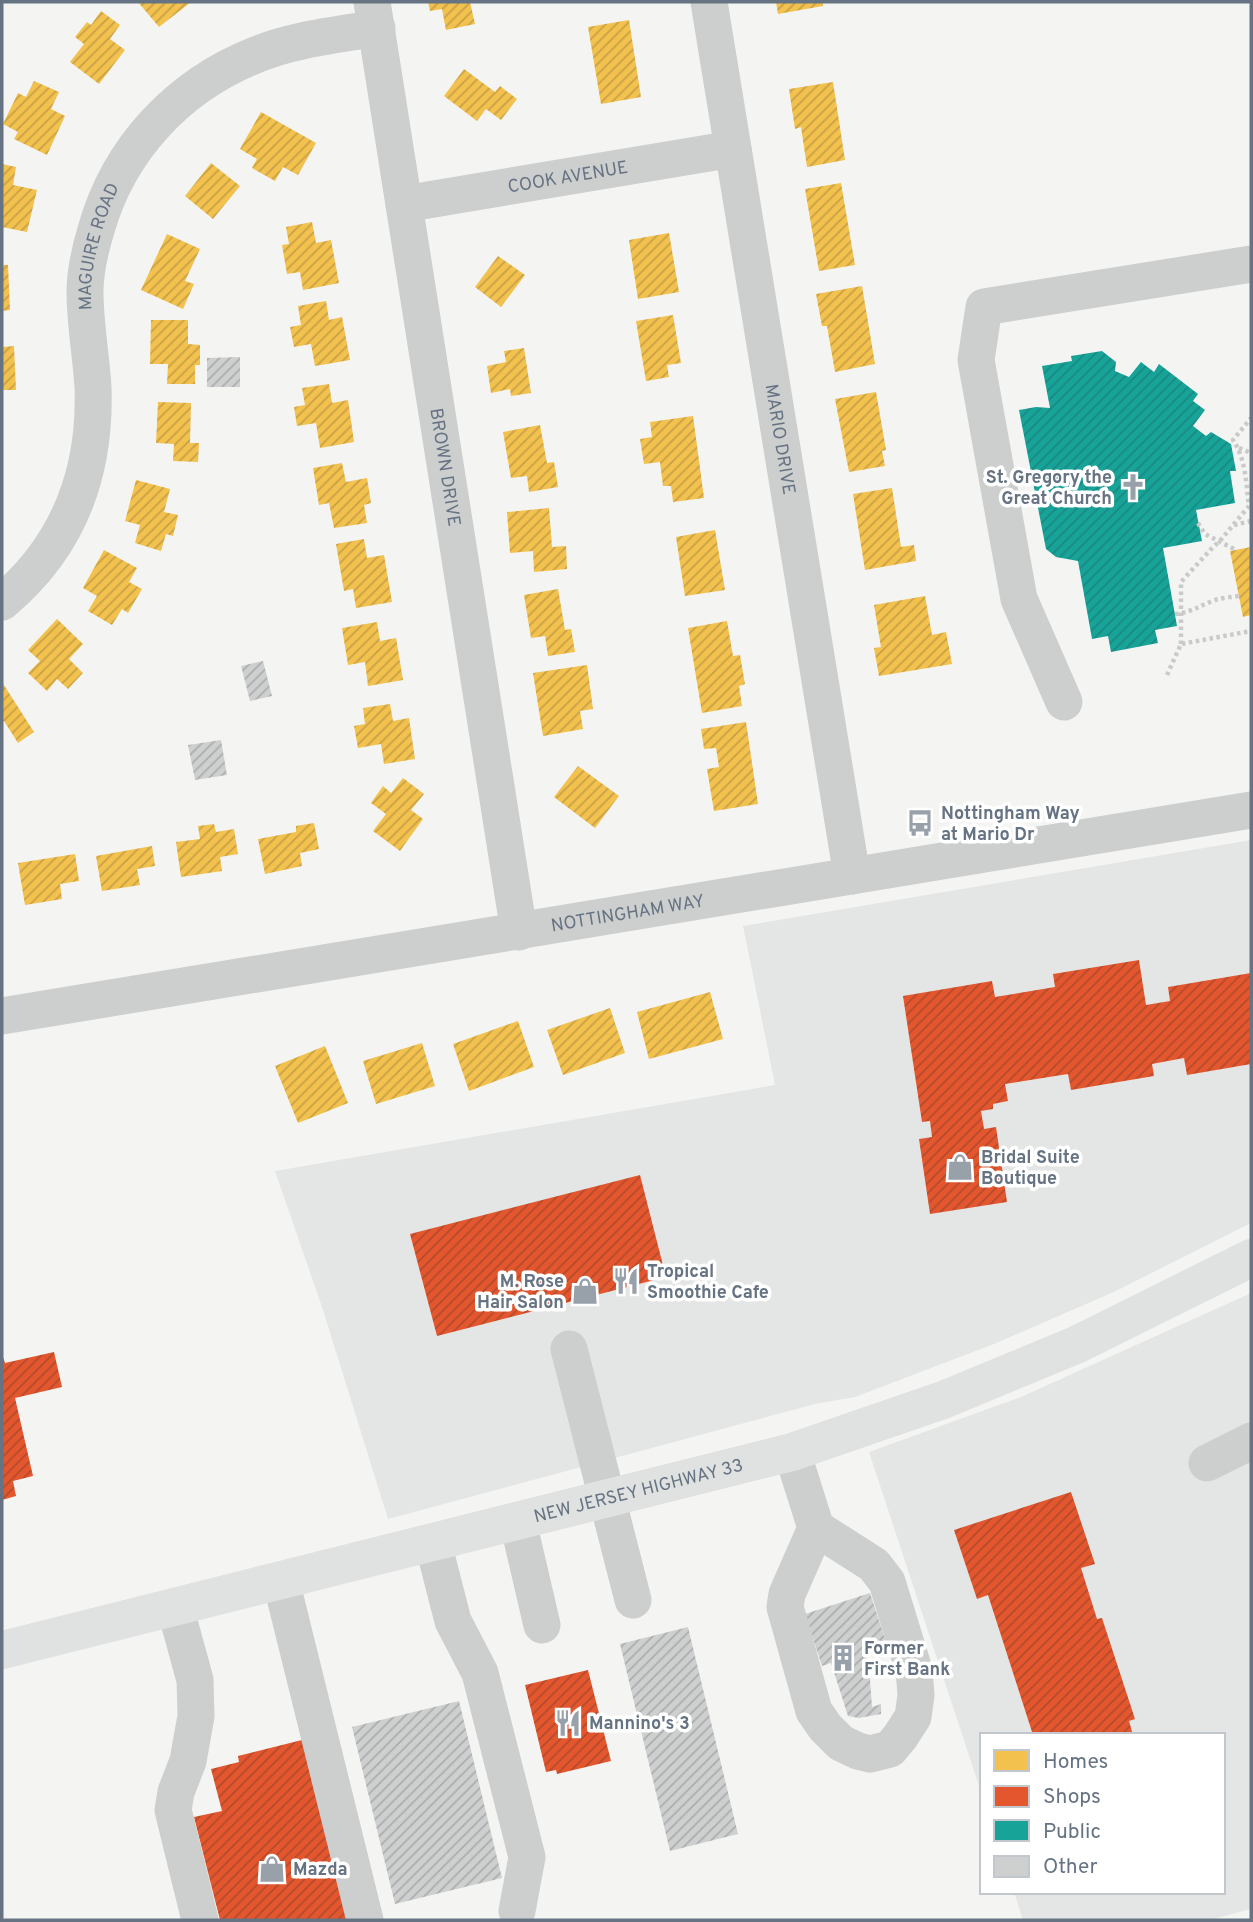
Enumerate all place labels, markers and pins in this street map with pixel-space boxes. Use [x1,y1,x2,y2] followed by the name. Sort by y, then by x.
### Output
[986,467,1112,511] place label: St. Gregory the Great Church
[1118,472,1148,502] church icon: St. Gregory the Great Church
[941,803,1080,847] place label: Nottingham Way at Mario Dr
[905,808,935,838] bus stop icon: Nottingham Way at Mario Dr
[981,1147,1080,1191] place label: Bridal Suite Boutique
[945,1152,975,1182] shop icon: Bridal Suite Boutique
[647,1261,769,1305] place label: Tropical Smoothie Cafe
[611,1266,641,1296] restaurant icon: Tropical Smoothie Cafe
[477,1271,564,1315] place label: M. Rose Hair Salon
[570,1276,600,1306] shop icon: M. Rose Hair Salon
[864,1638,950,1682] place label: Former First Bank
[828,1643,858,1673] building icon: Former First Bank
[553,1708,583,1738] restaurant icon: Mannino's 3
[589,1713,690,1736] place label: Mannino's 3
[257,1854,287,1884] shop icon: Mazda
[293,1859,348,1882] place label: Mazda

